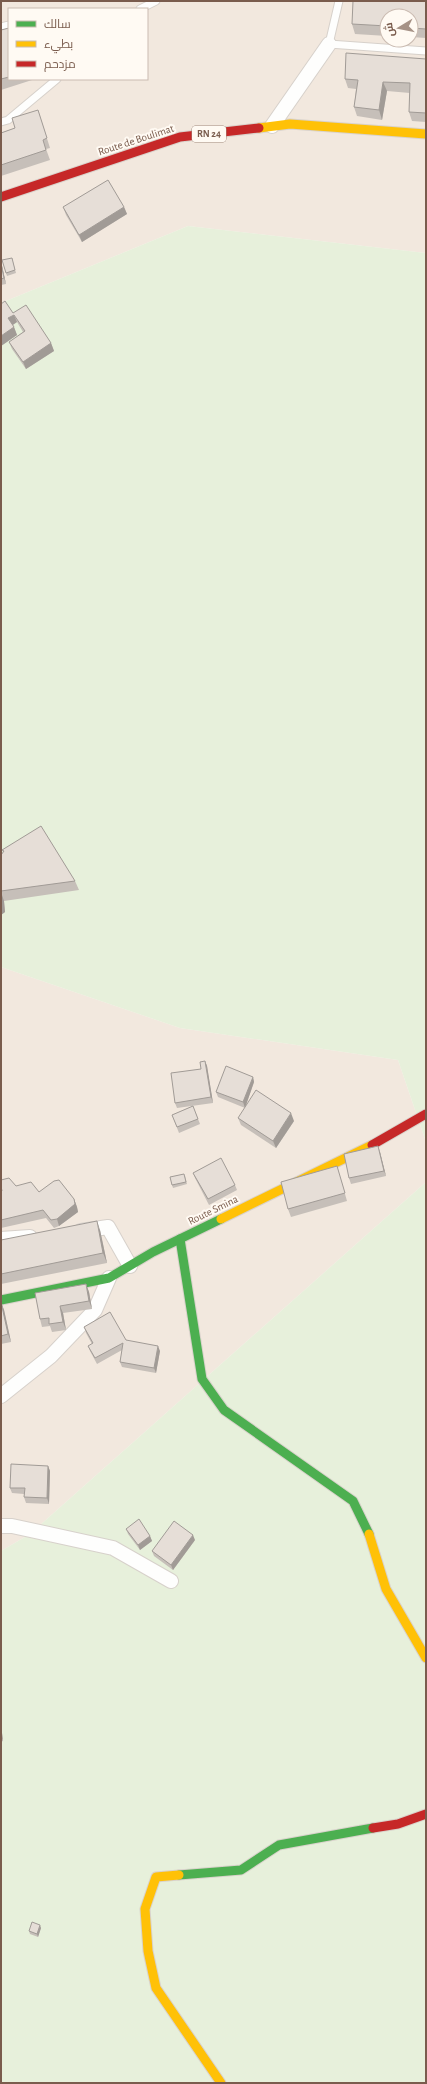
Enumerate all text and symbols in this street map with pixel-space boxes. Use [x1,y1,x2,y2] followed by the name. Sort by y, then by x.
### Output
[8,8,148,80] legend
[379,8,419,48] north arrow
[44,18,71,30] text: سالك
[383,22,397,38] text: ش
[44,38,73,54] text: بطيء
[44,58,76,72] text: مزدحم
[97,122,176,157] street label: Route de Boulimat
[192,126,226,142] road number: RN 24
[186,1193,240,1227] street label: Route Smina

